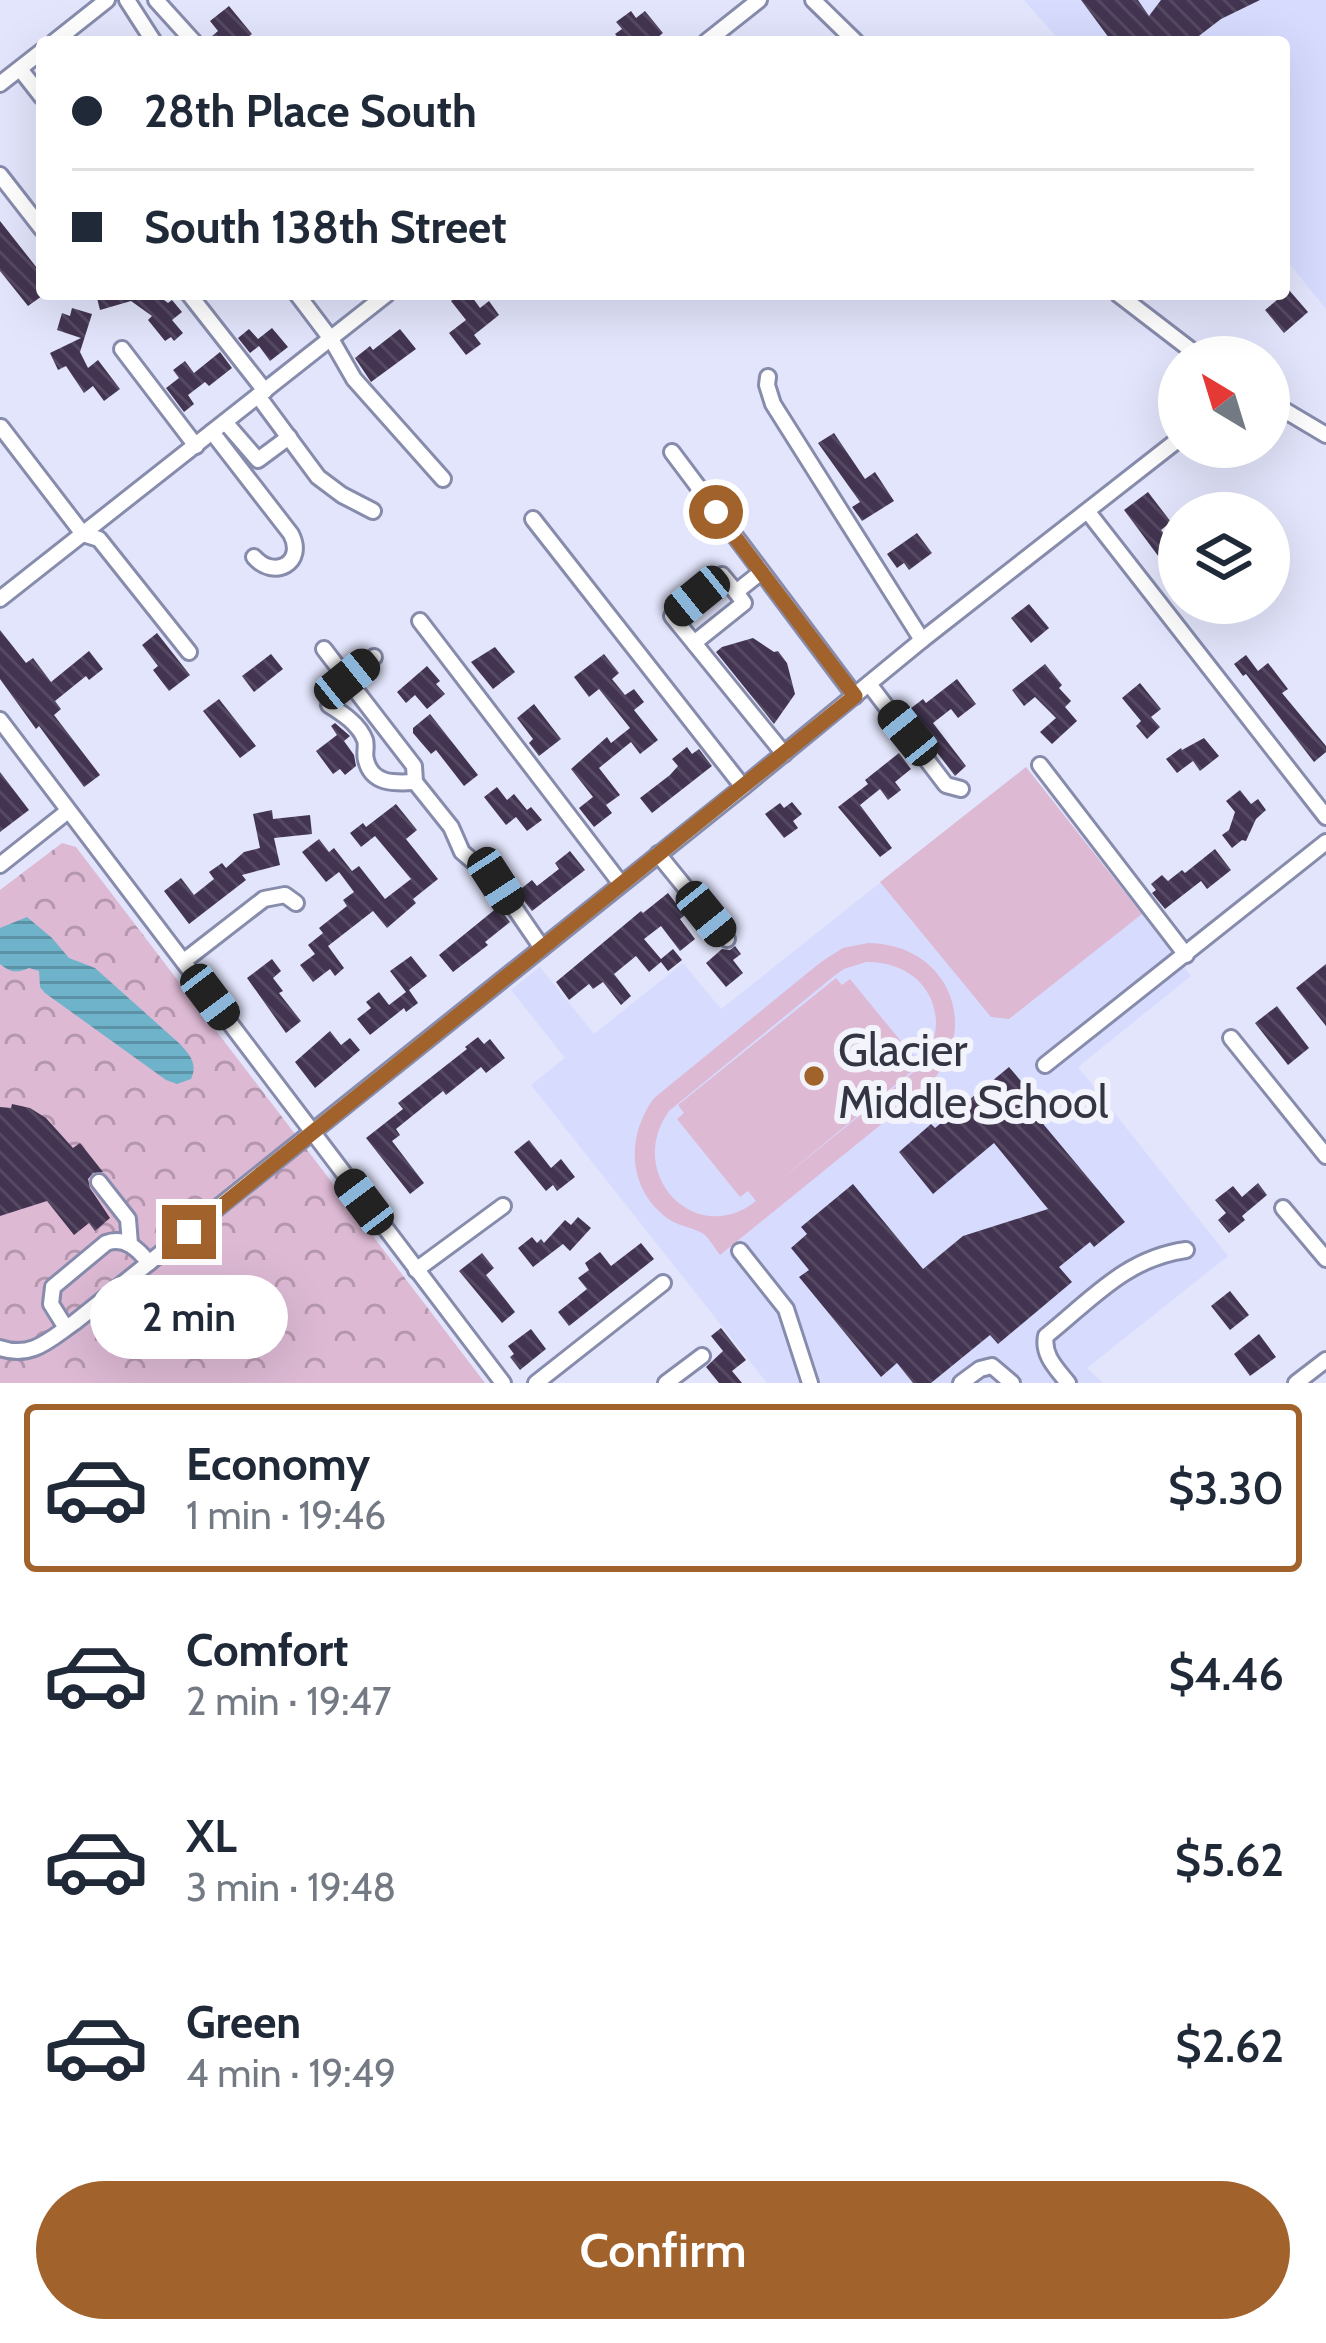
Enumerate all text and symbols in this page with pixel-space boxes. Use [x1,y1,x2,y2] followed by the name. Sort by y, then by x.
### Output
[144,84,477,138] text: 28th Place South
[144,200,507,254] text: South 138th Street
[1158,336,1290,468] north arrow
[1158,336,1290,624] map controls
[689,485,743,539] route start
[1158,492,1290,624] button: layers
[658,559,736,633] car
[308,642,386,716] car
[871,694,945,772] car
[461,841,531,921] car
[669,875,743,953] car
[174,957,246,1037] car
[838,1023,1109,1129] place label: Glacier Middle School
[801,1063,827,1089] marker: Glacier Middle School
[328,1162,400,1242] car
[162,1205,216,1259] route end
[90,1274,288,1358] callout: 2 min
[142,1293,236,1341] text: 2 min
[42,1434,150,1542] icon: car
[186,1437,370,1491] text: Economy
[1168,1461,1284,1515] text: $3.30
[186,1491,386,1539] text: 1 min · 19:46
[42,1620,150,1728] icon: car
[186,1623,349,1677] text: Comfort
[1168,1647,1284,1701] text: $4.46
[186,1677,391,1725] text: 2 min · 19:47
[42,1806,150,1914] icon: car
[186,1809,237,1863] text: XL
[1175,1833,1284,1887] text: $5.62
[186,1863,396,1911] text: 3 min · 19:48
[42,1992,150,2100] icon: car
[186,1995,301,2049] text: Green
[1175,2019,1284,2073] text: $2.62
[186,2049,396,2097] text: 4 min · 19:49
[36,2181,1290,2319] button: Confirm

